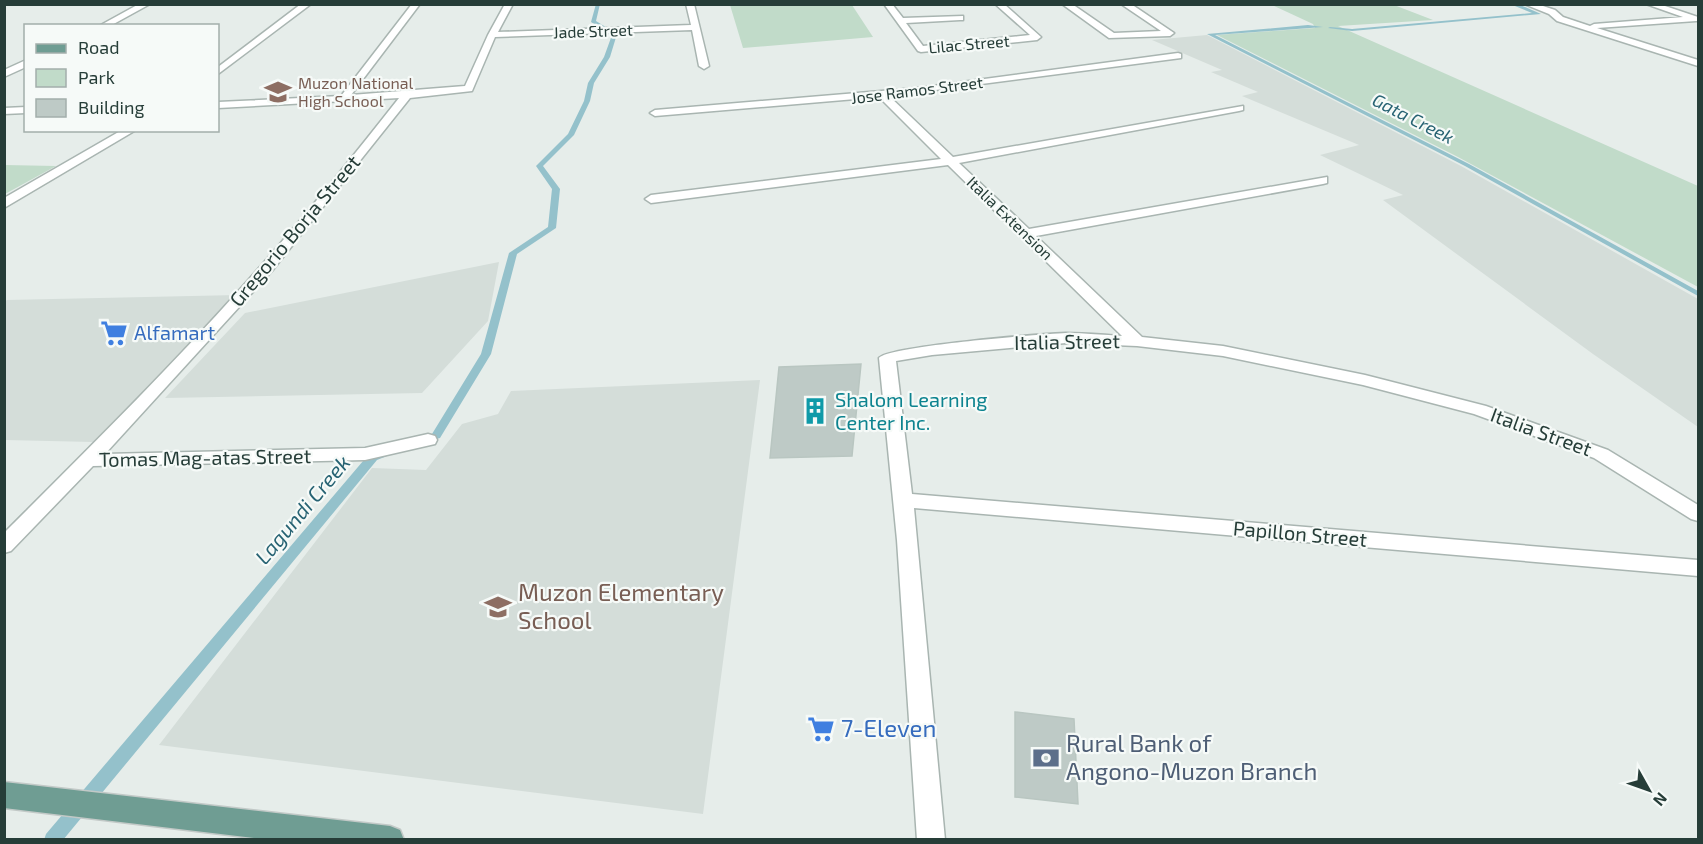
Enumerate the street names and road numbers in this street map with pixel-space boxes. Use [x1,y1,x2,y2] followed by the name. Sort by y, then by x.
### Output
[553,20,633,41] street label: Jade Street
[927,30,1010,57] street label: Lilac Street
[850,72,984,107] street label: Jose Ramos Street
[224,150,365,311] street label: Gregorio Borja Street
[963,172,1057,263] street label: Italia Extension
[1014,328,1120,354] street label: Italia Street
[1488,402,1595,461] street label: Italia Street
[99,443,312,471] street label: Tomas Mag-atas Street
[1232,515,1368,551] street label: Papillon Street

